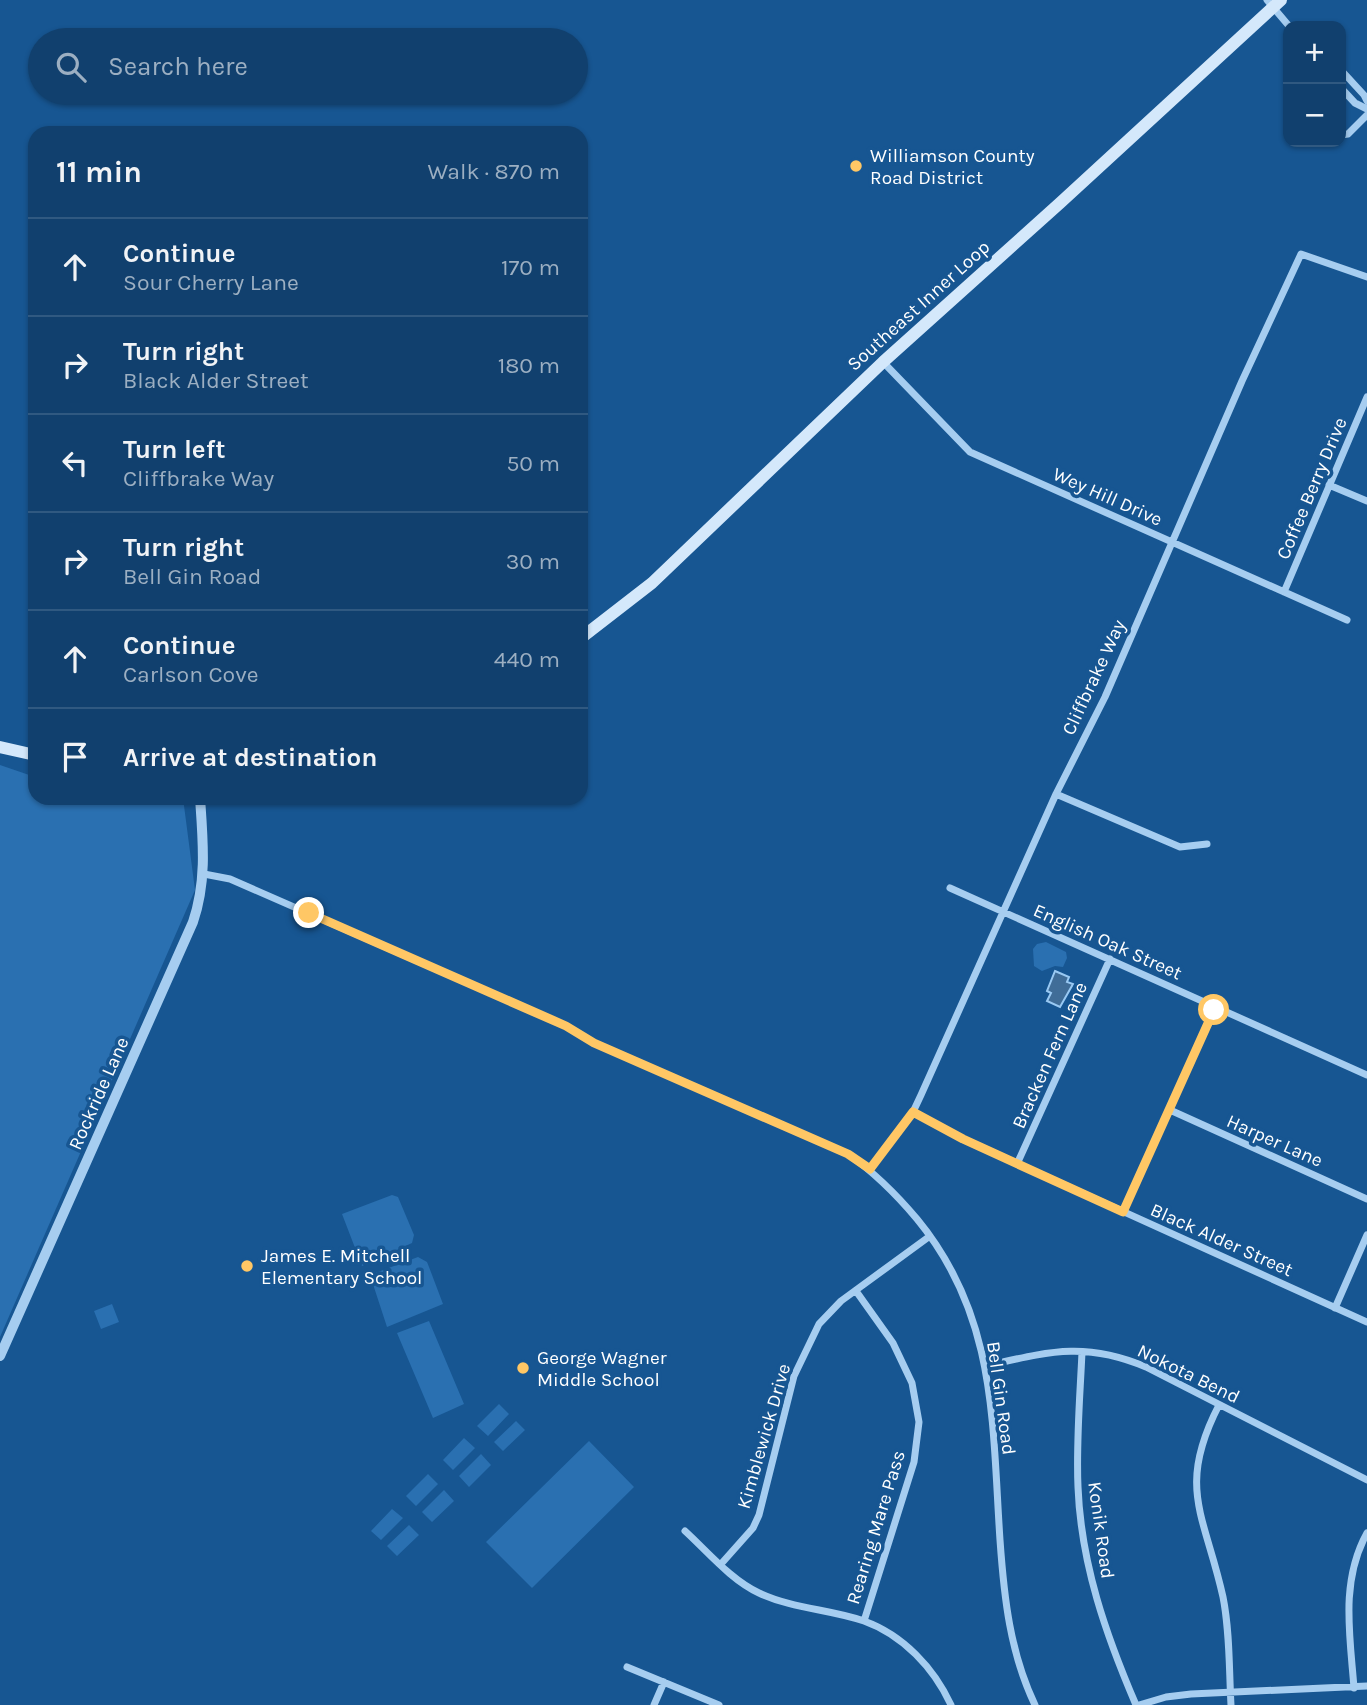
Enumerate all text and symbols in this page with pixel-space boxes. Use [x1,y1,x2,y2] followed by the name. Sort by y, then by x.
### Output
[1283,21,1346,147] map controls
[1283,21,1346,84] button: +
[28,28,588,105] search box
[52,48,90,86] icon: search
[108,51,248,82] text: Search here
[1283,84,1346,147] button: −
[870,145,1035,189] place label: Williamson County Road District
[56,154,142,190] text: 11 min
[428,158,560,185] text: Walk · 870 m
[848,158,864,174] marker: Williamson County Road District
[843,236,994,375] street label: Southeast Inner Loop
[123,238,235,269] text: Continue
[56,248,94,286] icon: ahead
[501,254,560,281] text: 170 m
[123,269,299,296] text: Sour Cherry Lane
[123,336,244,367] text: Turn right
[56,346,94,384] icon: right
[498,352,560,379] text: 180 m
[123,367,309,394] text: Black Alder Street
[1272,414,1352,563] street label: Coffee Berry Drive
[123,434,225,465] text: Turn left
[56,444,94,482] icon: left
[506,450,560,477] text: 50 m
[1049,463,1166,531] street label: Wey Hill Drive
[123,465,274,492] text: Cliffbrake Way
[123,532,244,563] text: Turn right
[56,542,94,580] icon: right
[506,548,560,575] text: 30 m
[123,563,261,590] text: Bell Gin Road
[1058,616,1130,739] street label: Cliffbrake Way
[123,630,235,661] text: Continue
[56,640,94,678] icon: ahead
[494,646,560,673] text: 440 m
[123,661,259,688] text: Carlson Cove
[56,738,94,776] icon: arrive
[123,742,377,773] text: Arrive at destination
[293,897,324,928] route end
[1030,899,1185,984] street label: English Oak Street
[1008,979,1092,1132] street label: Bracken Fern Lane
[1198,994,1229,1025] route start
[64,1034,134,1153] street label: Rockride Lane
[1223,1110,1326,1172] street label: Harper Lane
[1147,1199,1296,1281] street label: Black Alder Street
[261,1245,422,1289] place label: James E. Mitchell Elementary School
[239,1258,255,1274] marker: James E. Mitchell Elementary School
[982,1340,1020,1456] street label: Bell Gin Road
[1134,1340,1243,1408] street label: Nokota Bend
[537,1347,667,1391] place label: George Wagner Middle School
[515,1360,531,1376] marker: George Wagner Middle School
[733,1361,795,1511] street label: Kimblewick Drive
[842,1448,910,1607] street label: Rearing Mare Pass
[1083,1480,1119,1580] street label: Konik Road

